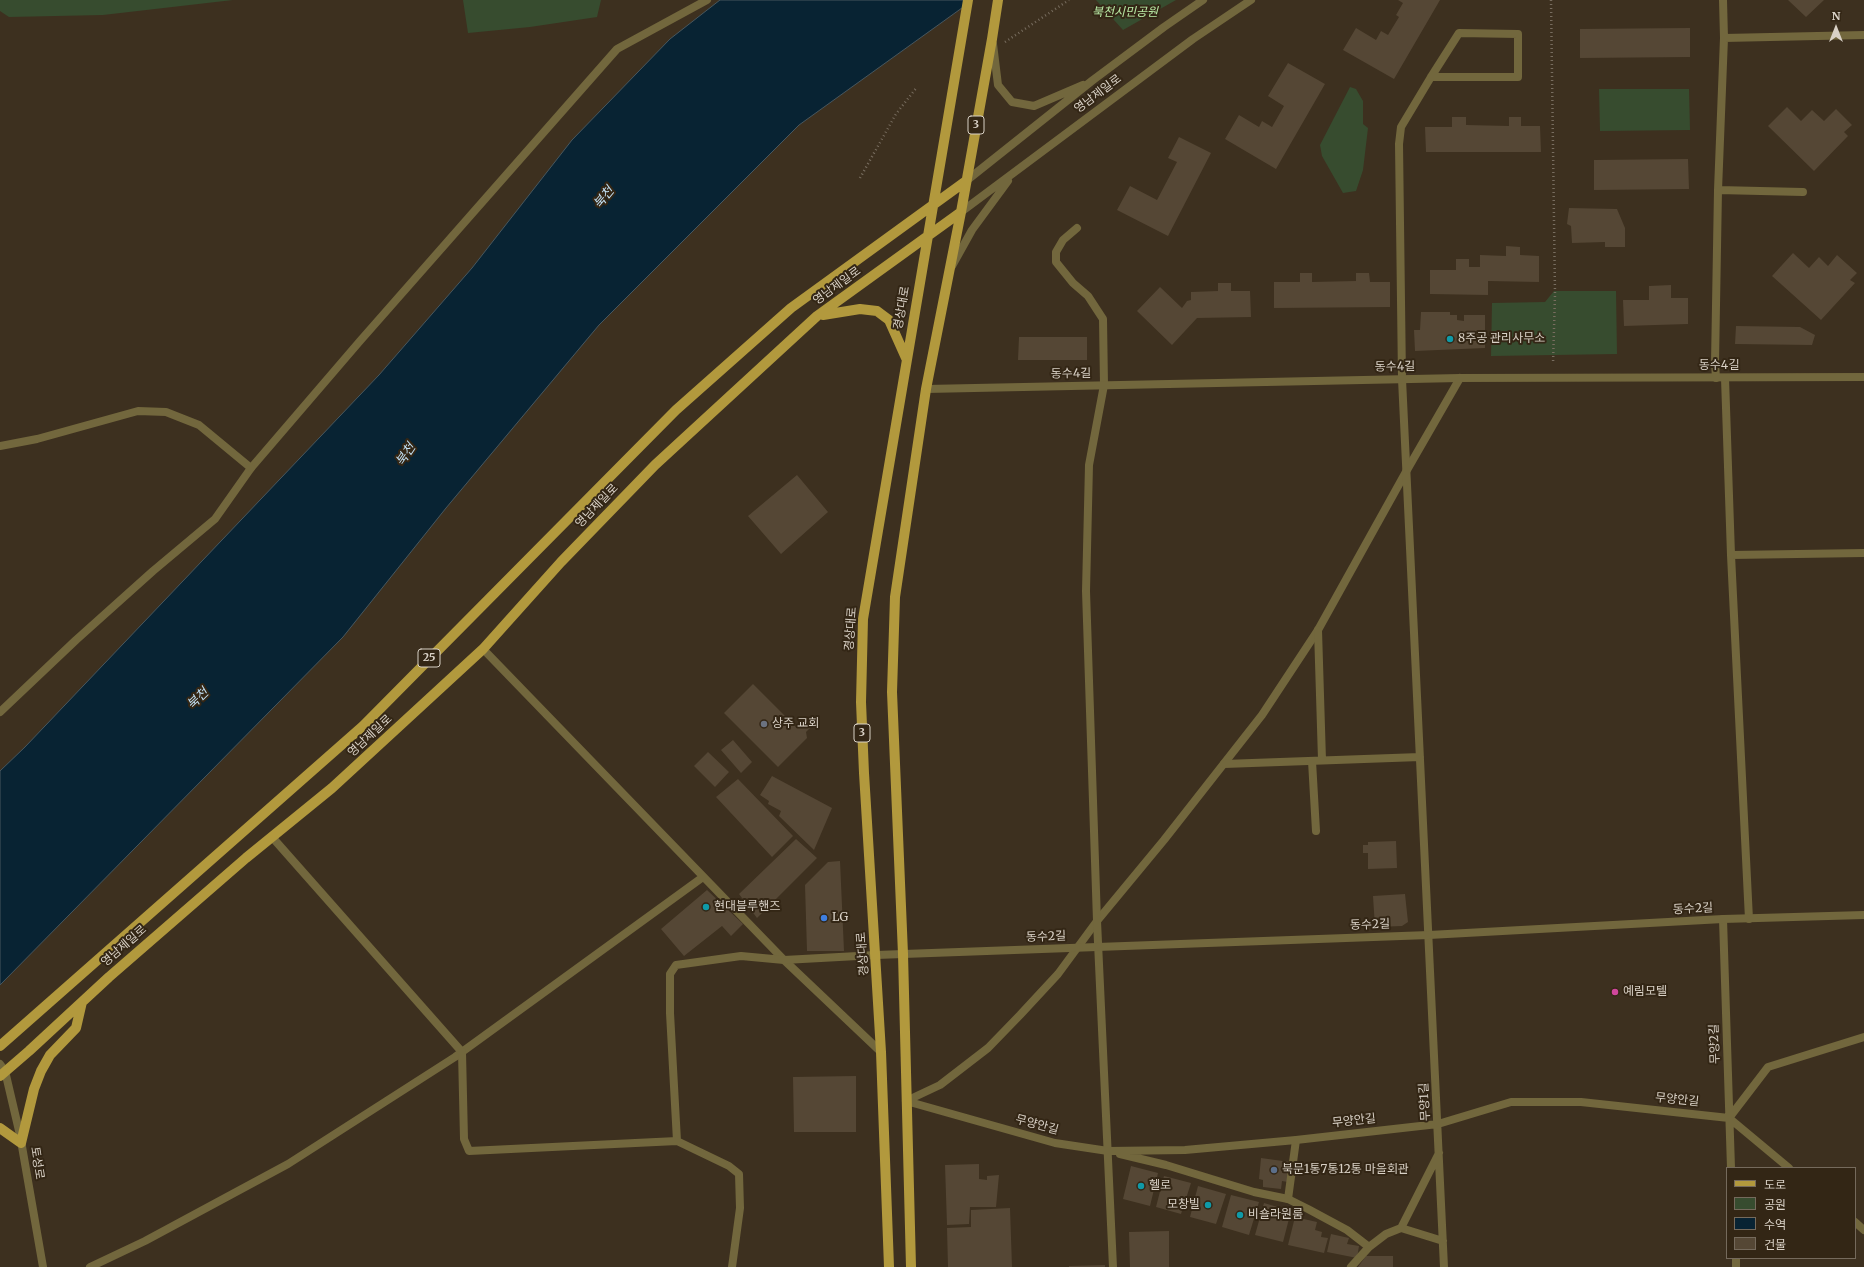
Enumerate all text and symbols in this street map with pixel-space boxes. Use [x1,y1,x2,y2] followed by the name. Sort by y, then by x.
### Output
[1092,6,1158,20] park label: 북천시민공원
[1816,8,1856,48] north arrow
[1832,9,1840,23] text: N
[1072,72,1124,116] street label: 영남제일로
[968,116,984,134] road number: 3
[590,184,618,212] water label: 북천
[810,264,864,308] street label: 영남제일로
[891,285,913,331] street label: 경상대로
[1458,332,1545,346] place label: 8주공 관리사무소
[1445,334,1455,344] marker: 8주공 관리사무소
[1375,359,1415,375] street label: 동수4길
[1699,359,1739,373] street label: 동수4길
[1051,366,1091,382] street label: 동수4길
[393,441,419,469] water label: 북천
[573,481,621,531] street label: 영남제일로
[842,606,860,652] street label: 경상대로
[418,649,440,667] road number: 25
[184,685,212,713] water label: 북천
[345,712,395,760] street label: 영남제일로
[772,717,819,731] place label: 상주 교회
[759,719,769,729] marker: 상주 교회
[854,724,870,742] road number: 3
[714,900,780,914] place label: 현대블루핸즈
[1673,901,1713,917] street label: 동수2길
[701,902,711,912] marker: 현대블루핸즈
[832,911,848,925] place label: LG
[819,913,829,923] marker: LG
[1350,917,1390,933] street label: 동수2길
[98,922,150,970] street label: 영남제일로
[1026,929,1066,945] street label: 동수2길
[854,931,872,977] street label: 경상대로
[1623,985,1667,999] place label: 예림모텔
[1610,987,1620,997] marker: 예림모텔
[1707,1024,1723,1064] street label: 무양2길
[1417,1082,1433,1122] street label: 무양1길
[1654,1091,1700,1109] street label: 무양안길
[1014,1112,1060,1138] street label: 무양안길
[1331,1112,1377,1130] street label: 무양안길
[27,1146,47,1180] street label: 토성로
[1282,1163,1409,1177] place label: 북문1통7통12통 마을회관
[1269,1165,1279,1175] marker: 북문1통7통12통 마을회관
[1726,1167,1856,1259] legend
[1764,1177,1786,1192] text: 도로
[1149,1179,1171,1193] place label: 헬로
[1136,1181,1146,1191] marker: 헬로
[1764,1197,1786,1212] text: 공원
[1167,1198,1200,1212] place label: 모창빌
[1203,1200,1213,1210] marker: 모창빌
[1248,1208,1303,1222] place label: 비숄라원룸
[1235,1210,1245,1220] marker: 비숄라원룸
[1764,1217,1786,1232] text: 수역
[1764,1237,1786,1252] text: 건물

